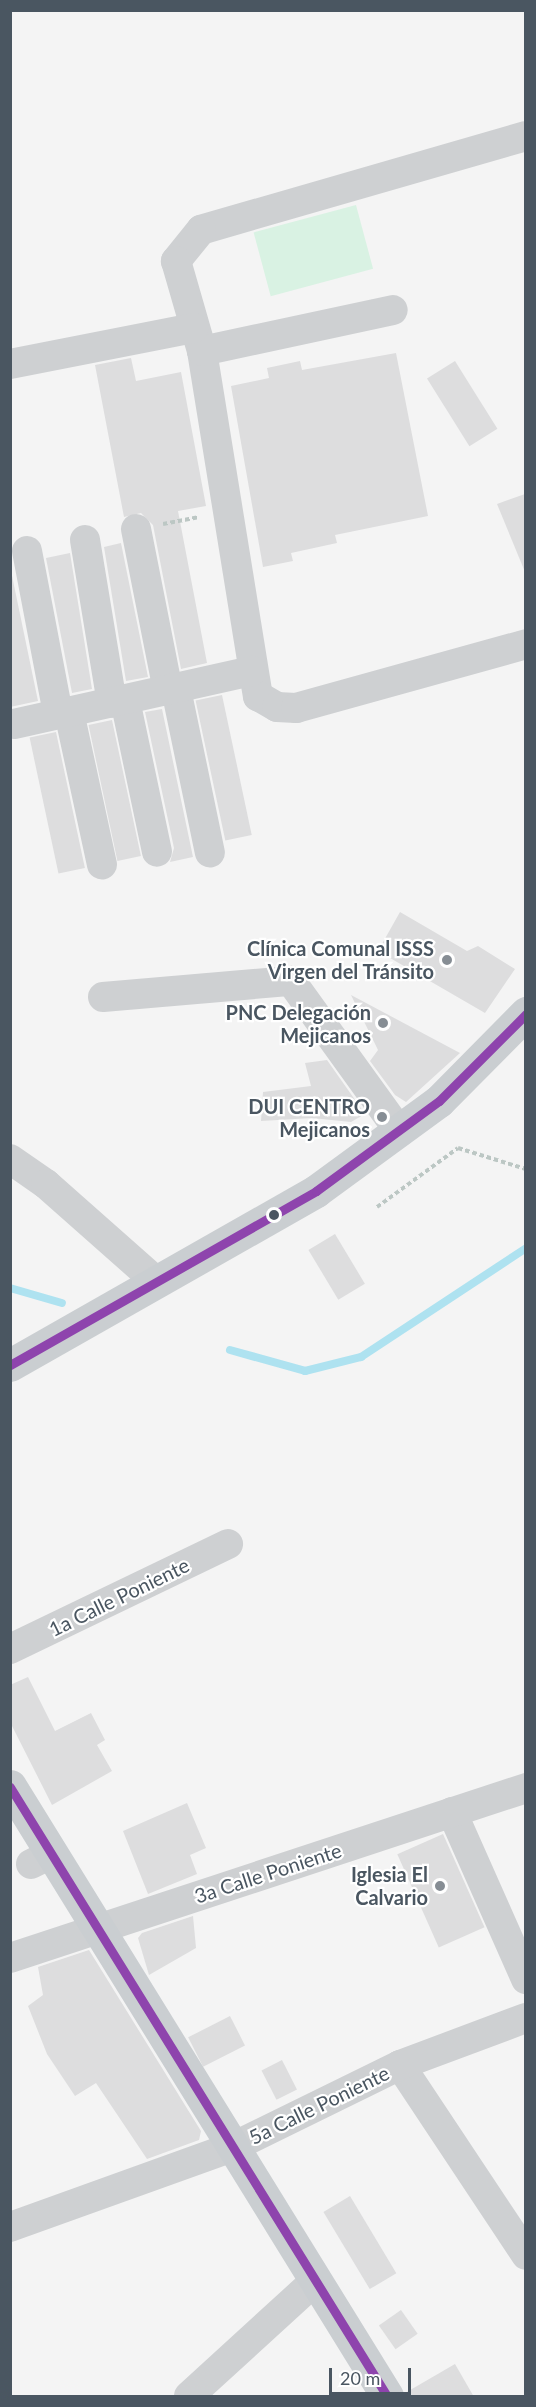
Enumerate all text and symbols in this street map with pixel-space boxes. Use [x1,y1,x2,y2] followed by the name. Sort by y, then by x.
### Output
[247,936,434,983] place label: Clínica Comunal ISSS Virgen del Tránsito
[438,951,456,969] marker: Clínica Comunal ISSS Virgen del Tránsito
[226,1000,371,1047] place label: PNC Delegación Mejicanos
[376,1016,390,1030] marker: PNC Delegación Mejicanos
[248,1094,370,1141] place label: DUI CENTRO Mejicanos
[375,1110,389,1124] marker: DUI CENTRO Mejicanos
[268,1209,280,1221] unlabelled marker
[45,1553,193,1641] street label: 1a Calle Poniente
[191,1838,345,1908] street label: 3a Calle Poniente
[351,1862,428,1909] place label: Iglesia El Calvario
[433,1879,447,1893] marker: Iglesia El Calvario
[245,2061,393,2149] street label: 5a Calle Poniente
[332,2356,414,2394] scale bar
[340,2367,380,2389] text: 20 m

